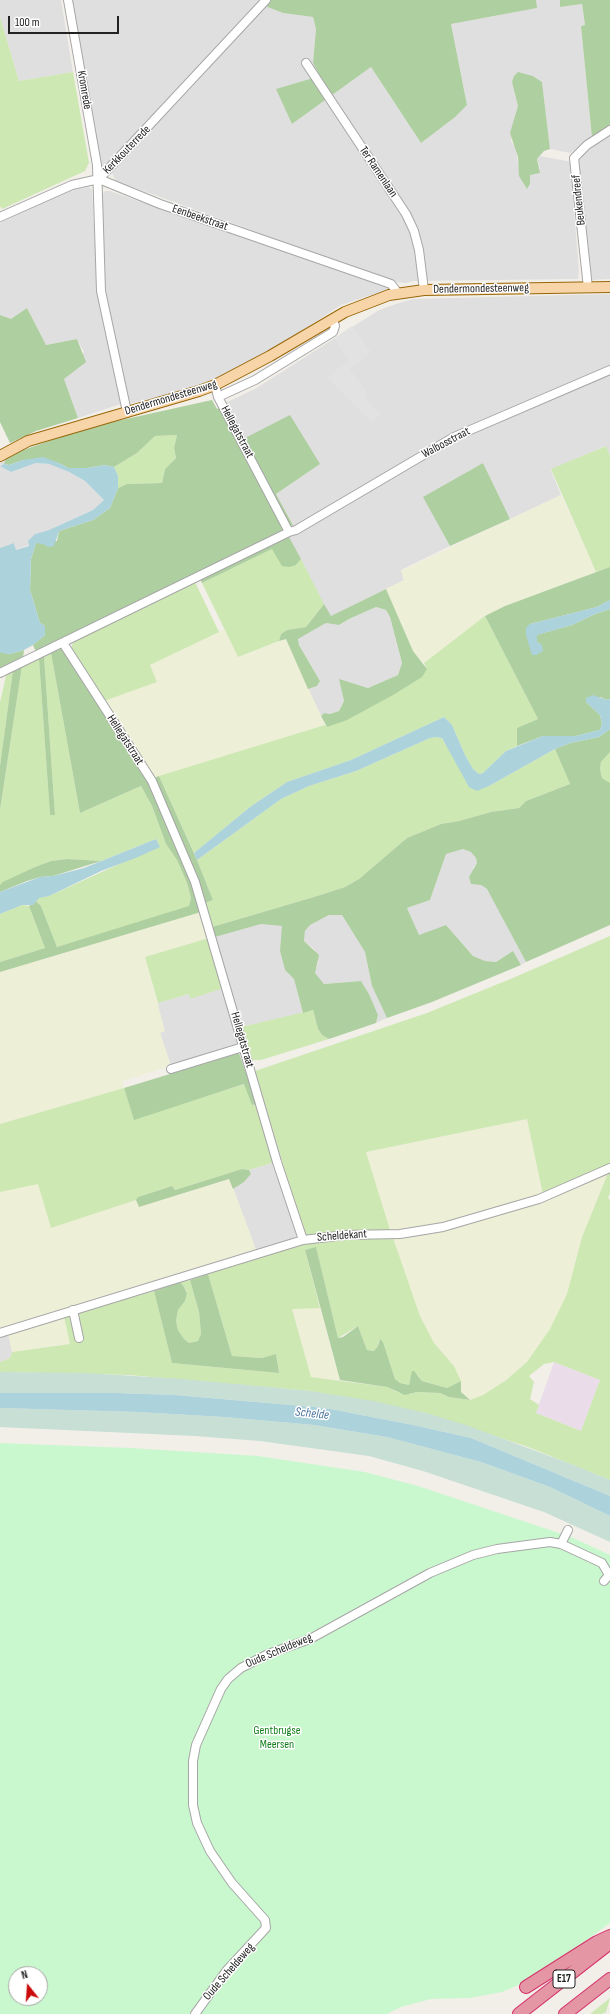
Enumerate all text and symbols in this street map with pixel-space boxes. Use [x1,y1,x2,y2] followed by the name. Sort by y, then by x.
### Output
[10,8,121,34] scale bar
[15,15,40,30] text: 100 m
[74,69,94,111] street label: Kromrede
[100,123,154,177] street label: Kerkkouterrede
[356,144,400,200] street label: Ter Ramenlaan
[569,174,589,226] street label: Beukendreef
[170,202,230,234] street label: Eenbeekstraat
[433,281,529,297] street label: Dendermondesteenweg
[123,377,219,419] street label: Dendermondesteenweg
[217,403,257,461] street label: Hellegatstraat
[419,424,473,462] street label: Walbosstraat
[103,712,147,768] street label: Hellegatstraat
[227,1011,257,1069] street label: Hellegatstraat
[317,1227,367,1245] street label: Scheldekant
[294,1404,330,1424] water label: Schelde
[244,1631,314,1671] street label: Oude Scheldeweg
[253,1724,301,1752] park label: Gentbrugse Meersen
[200,1941,258,2003] street label: Oude Scheldeweg
[8,1966,48,2006] north arrow
[20,1968,29,1982] text: N
[553,1970,575,1988] road number: E17

